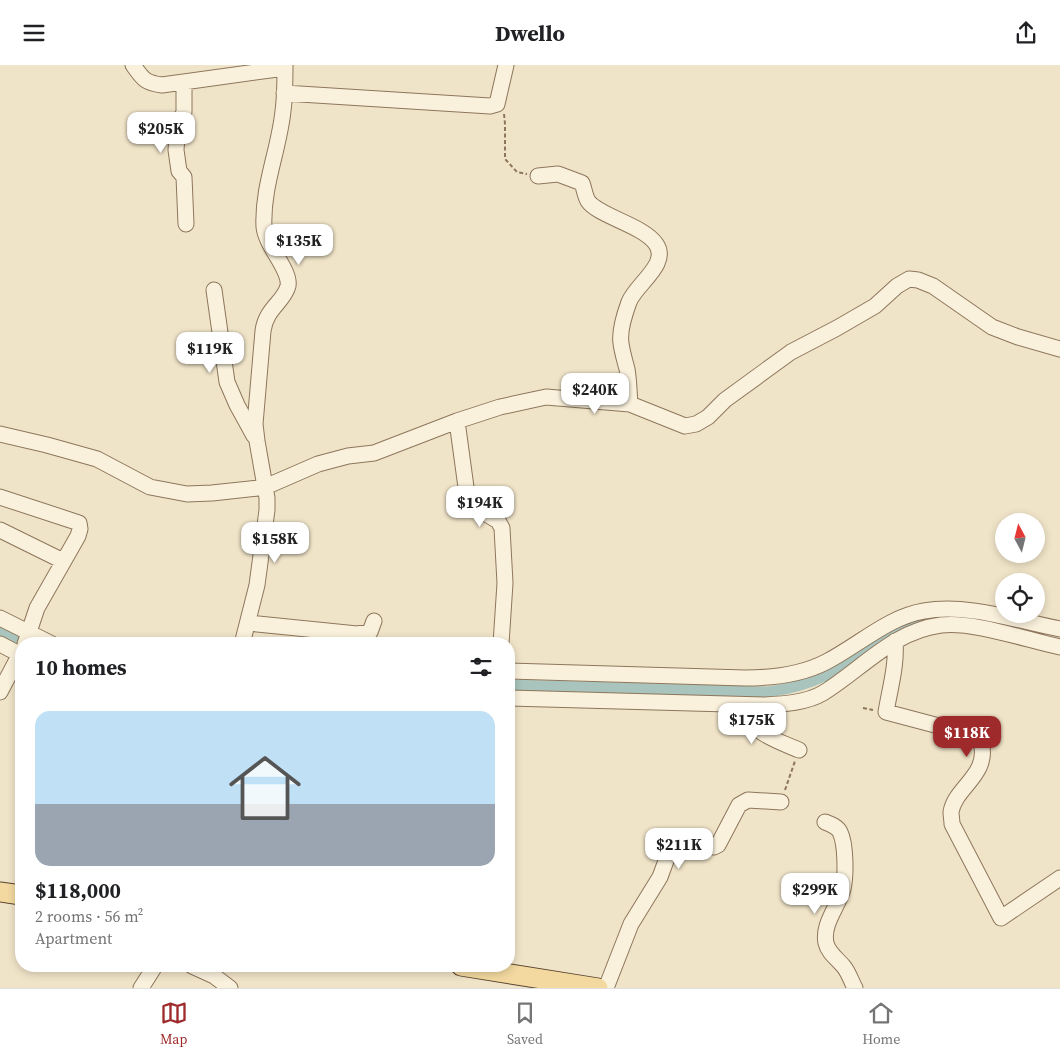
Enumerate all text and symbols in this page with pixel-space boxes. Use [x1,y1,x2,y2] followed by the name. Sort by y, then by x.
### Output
[495,18,565,48] text: Dwello
[20,19,48,47] icon: menu
[1012,19,1040,47] icon: share
[126,111,196,154] pin: $205K
[138,117,184,139] text: $205K
[264,223,334,266] pin: $135K
[276,229,322,251] text: $135K
[175,331,245,374] pin: $119K
[187,337,233,359] text: $119K
[560,373,630,415] pin: $240K
[572,378,618,400] text: $240K
[445,485,515,528] pin: $194K
[457,491,503,513] text: $194K
[995,513,1045,563] north arrow
[995,513,1045,623] map controls
[240,521,310,564] pin: $158K
[252,527,298,549] text: $158K
[995,573,1045,623] button: locate
[35,653,127,682] text: 10 homes
[467,653,495,681] icon: filters
[717,703,787,745] pin: $175K
[729,708,775,730] text: $175K
[932,715,1002,758] pin: $118K
[944,721,990,743] text: $118K
[220,743,310,833] icon: home
[644,827,714,870] pin: $211K
[656,833,702,855] text: $211K
[780,873,850,915] pin: $299K
[35,876,121,905] text: $118,000
[792,878,838,900] text: $299K
[35,905,143,927] text: 2 rooms · 56 m²
[35,927,112,949] text: Apartment
[160,999,188,1049] tab: Map
[507,999,543,1049] tab: Saved
[862,999,900,1049] tab: Home

